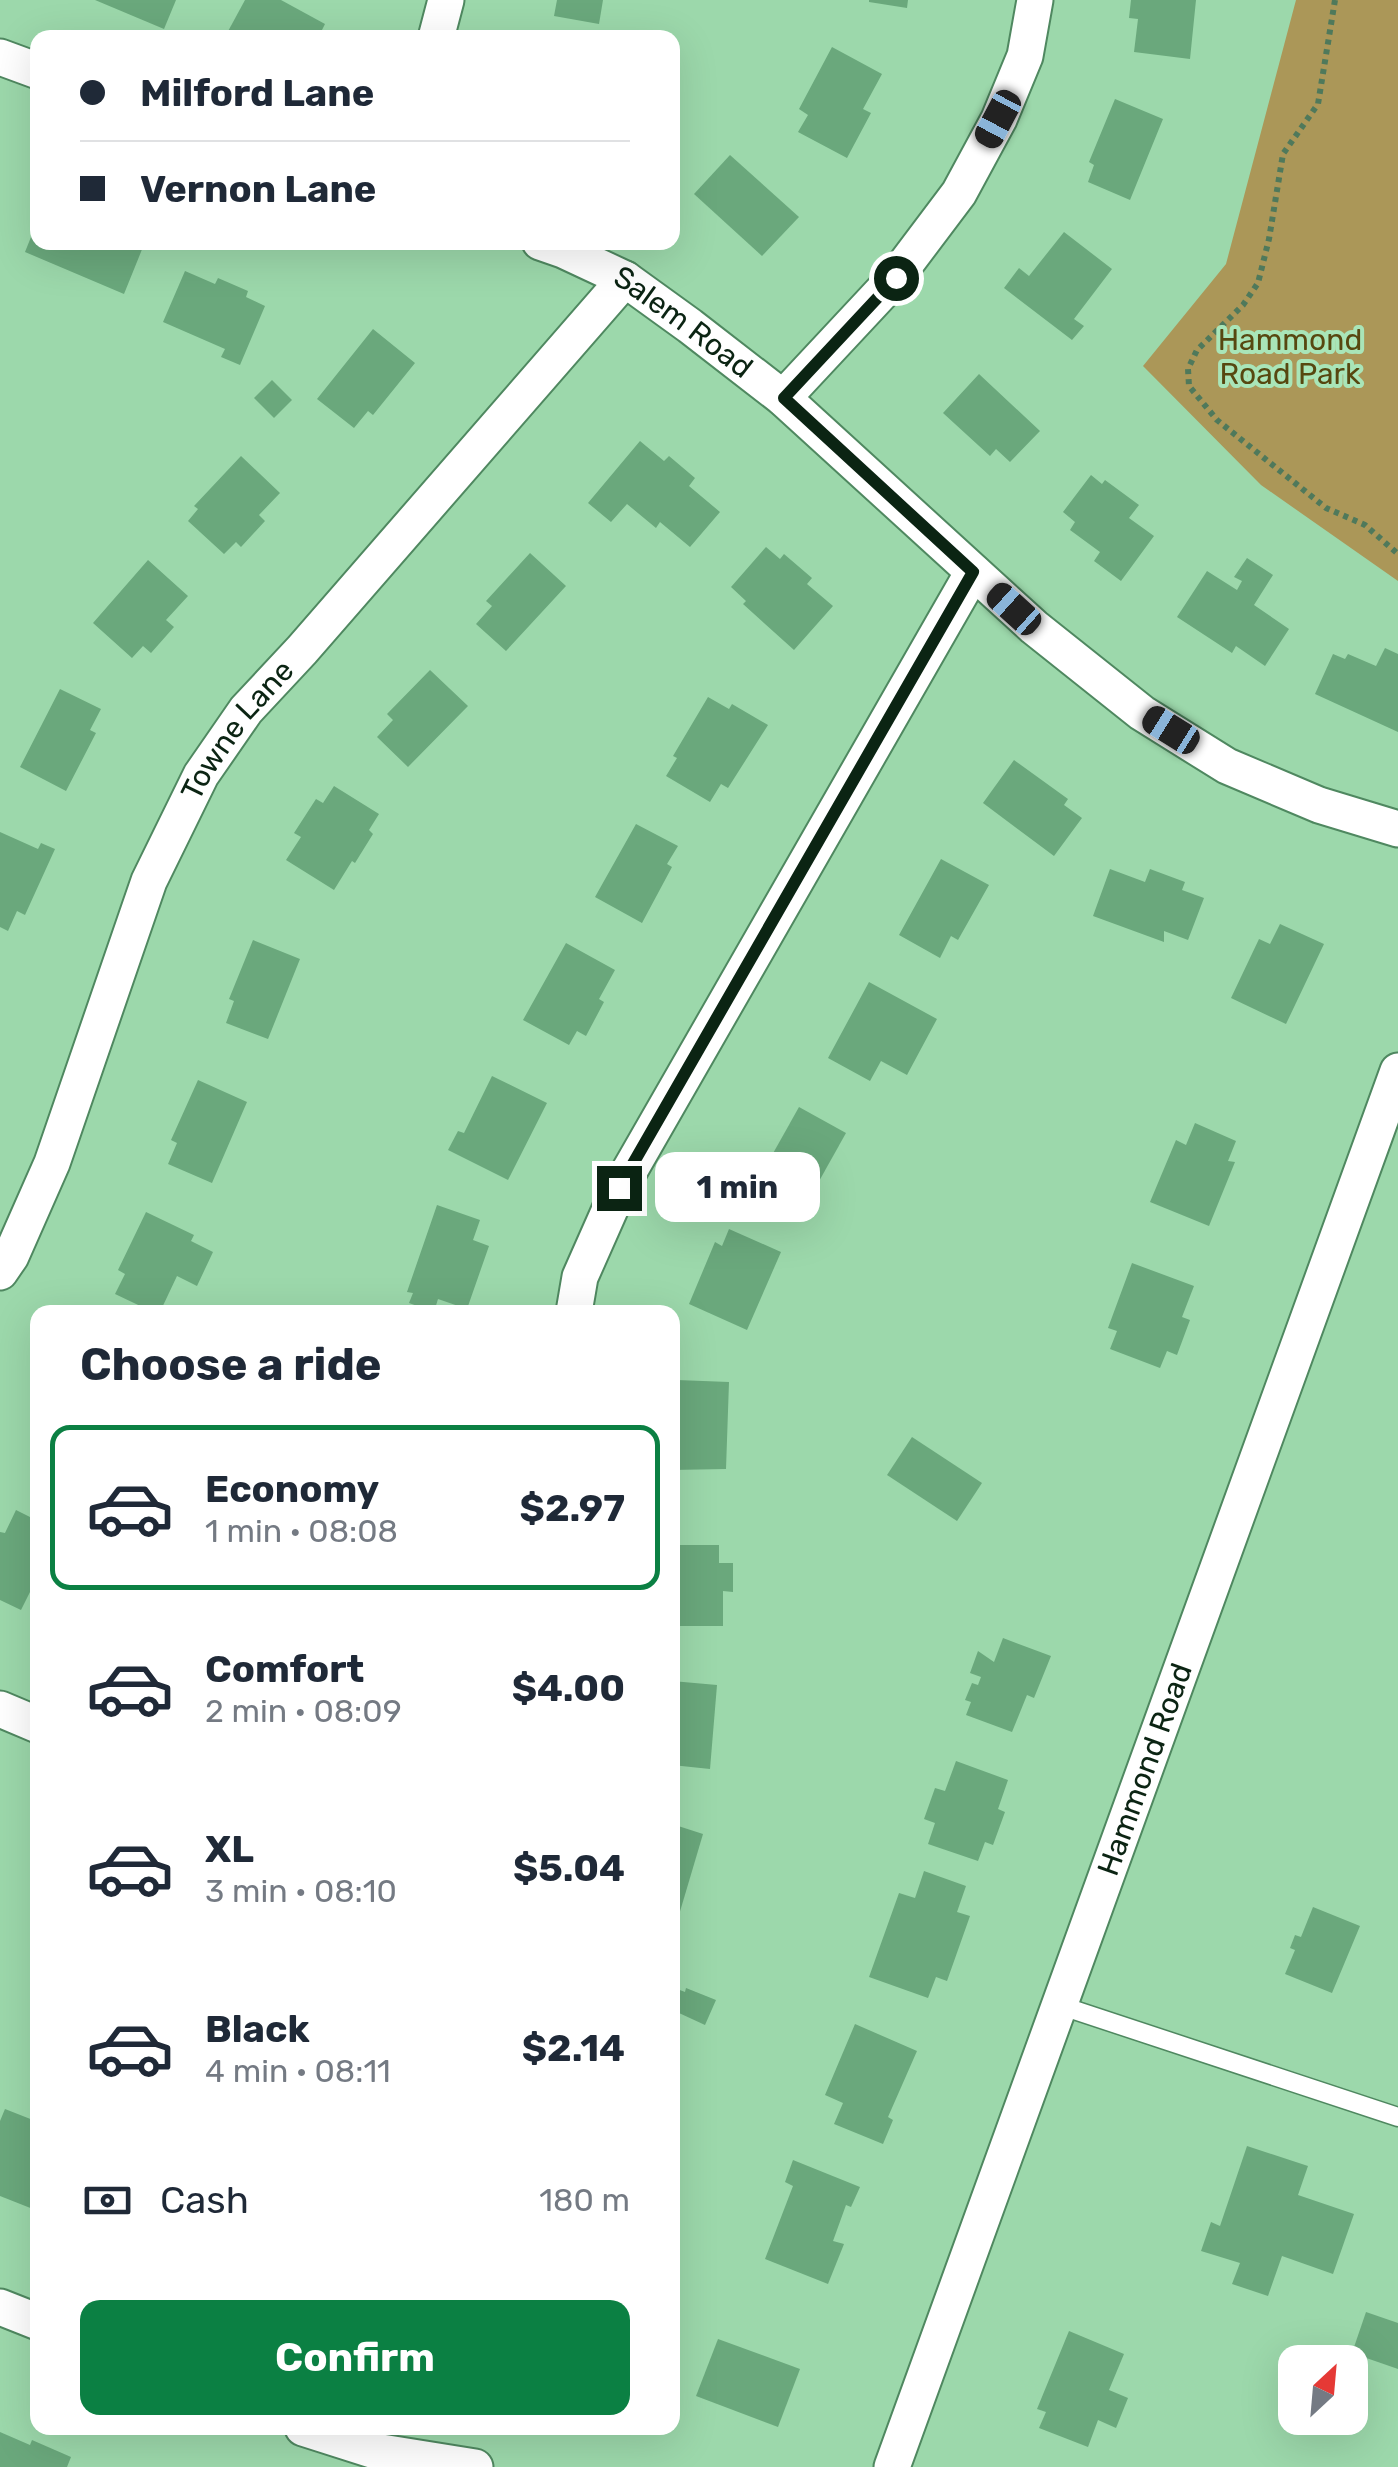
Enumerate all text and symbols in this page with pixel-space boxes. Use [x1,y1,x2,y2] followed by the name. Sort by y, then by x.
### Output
[140,70,374,116] text: Milford Lane
[971,85,1025,153] car
[140,166,376,212] text: Vernon Lane
[874,256,919,301] route start
[608,258,760,386] street label: Salem Road
[1218,322,1362,392] park label: Hammond Road Park
[982,578,1046,640] car
[174,653,301,806] street label: Towne Lane
[1138,701,1204,759] car
[654,1153,819,1223] callout: 1 min
[597,1166,642,1211] route end
[697,1168,778,1206] text: 1 min
[80,1338,382,1391] text: Choose a ride
[85,1463,175,1553] icon: car
[205,1466,379,1512] text: Economy
[520,1485,625,1531] text: $2.97
[205,1512,398,1550] text: 1 min · 08:08
[85,1643,175,1733] icon: car
[205,1646,364,1692] text: Comfort
[1090,1658,1200,1880] street label: Hammond Road
[512,1665,625,1711] text: $4.00
[205,1692,402,1730] text: 2 min · 08:09
[85,1823,175,1913] icon: car
[205,1826,254,1872] text: XL
[513,1845,625,1891] text: $5.04
[205,1872,397,1910] text: 3 min · 08:10
[85,2003,175,2093] icon: car
[205,2006,310,2052] text: Black
[522,2025,625,2071] text: $2.14
[205,2052,391,2090] text: 4 min · 08:11
[80,2173,135,2228] icon: cash
[160,2177,249,2223] text: Cash
[539,2181,630,2219] text: 180 m
[80,2300,630,2415] button: Confirm
[1278,2345,1368,2435] north arrow
[1278,2345,1368,2435] map controls

